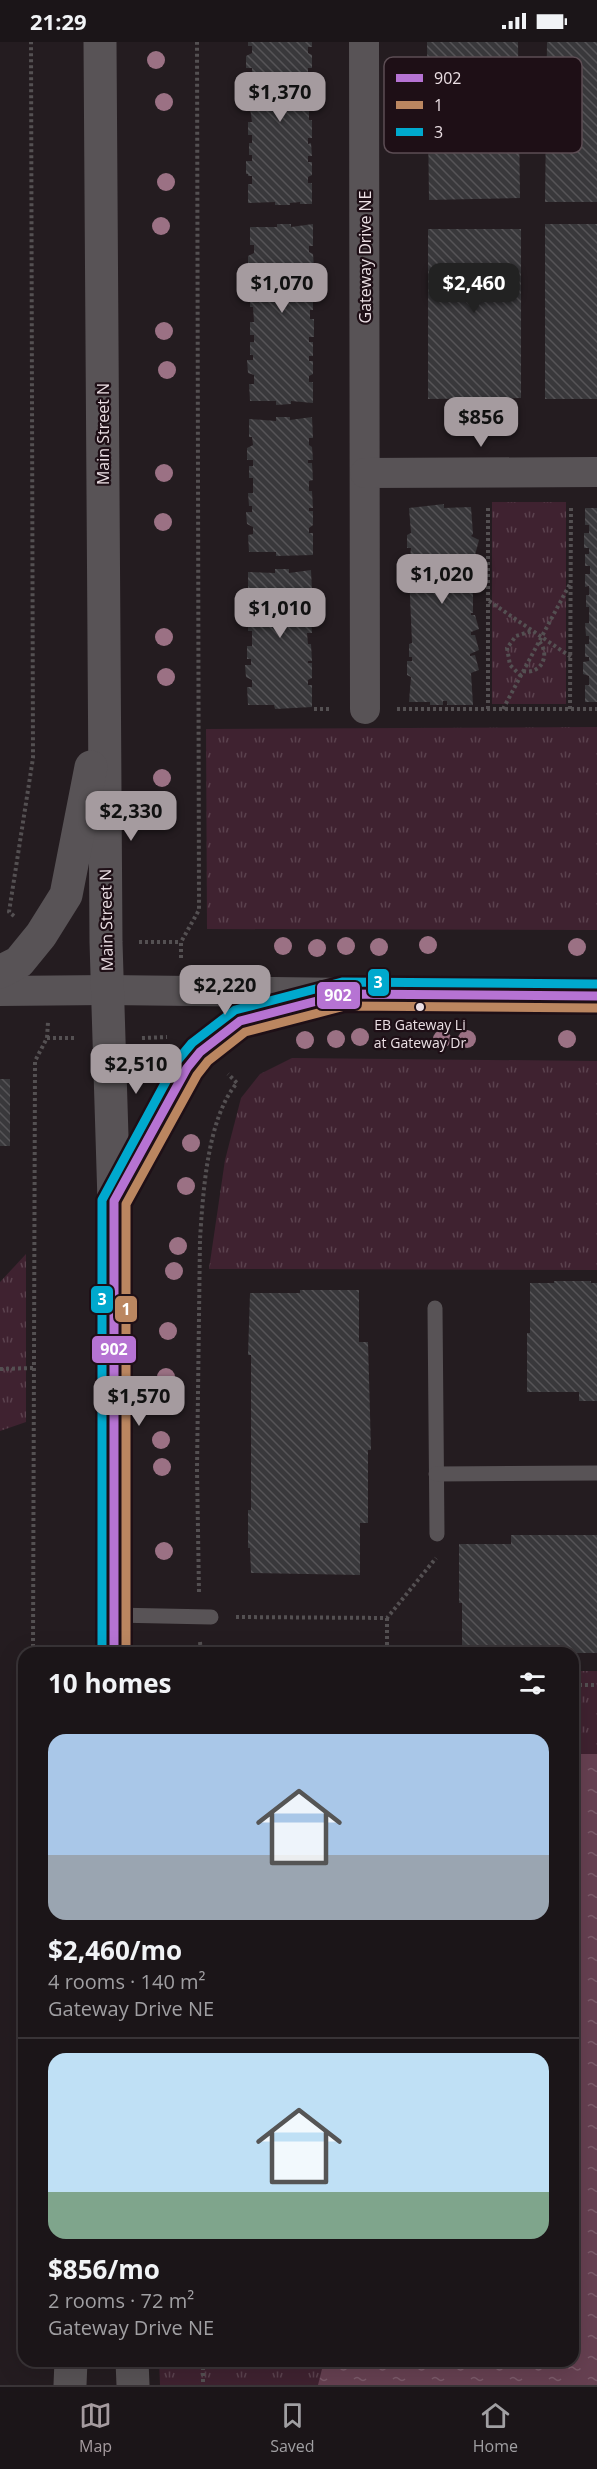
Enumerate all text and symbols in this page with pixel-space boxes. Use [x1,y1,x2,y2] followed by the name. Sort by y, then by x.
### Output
[30,6,87,36] text: 21:29
[384,57,582,153] legend
[434,67,461,89] text: 902
[231,72,329,123] pin: $1,370
[249,78,311,105] text: $1,370
[434,94,443,116] text: 1
[434,121,443,143] text: 3
[354,191,376,323] street label: Gateway Drive NE
[233,263,331,314] pin: $1,070
[425,263,523,314] pin: $2,460
[251,269,313,296] text: $1,070
[443,269,505,296] text: $2,460
[92,383,114,485] street label: Main Street N
[445,397,517,448] pin: $856
[458,403,504,430] text: $856
[393,554,491,605] pin: $1,020
[411,560,473,587] text: $1,020
[231,588,329,639] pin: $1,010
[249,594,311,621] text: $1,010
[82,791,180,842] pin: $2,330
[100,797,162,824] text: $2,330
[94,869,118,971] street label: Main Street N
[176,965,274,1016] pin: $2,220
[367,968,390,997] line badge: 3
[194,971,256,998] text: $2,220
[373,971,383,993] text: 3
[316,981,361,1010] line badge: 902
[324,984,352,1006] text: 902
[414,1001,426,1013] marker: EB Gateway Li at Gateway Dr
[374,1015,466,1052] place label: EB Gateway Li at Gateway Dr
[87,1044,185,1095] pin: $2,510
[105,1050,167,1077] text: $2,510
[90,1285,114,1314] line badge: 3
[97,1288,107,1310] text: 3
[114,1295,138,1323] line badge: 1
[121,1298,131,1320] text: 1
[91,1335,137,1364] line badge: 902
[100,1338,128,1360] text: 902
[90,1376,188,1427] pin: $1,570
[108,1382,170,1409] text: $1,570
[48,1665,172,1701] text: 10 homes
[516,1667,549,1700] icon: filters
[245,1773,353,1881] icon: home
[48,1932,182,1968] text: $2,460/mo
[48,1968,206,1995] text: 4 rooms · 140 m²
[48,1995,214,2022] text: Gateway Drive NE
[245,2092,353,2200] icon: home
[48,2251,160,2287] text: $856/mo
[48,2287,194,2314] text: 2 rooms · 72 m²
[48,2314,214,2341] text: Gateway Drive NE
[79,2399,112,2457] tab: Map
[270,2399,315,2457] tab: Saved
[473,2399,518,2457] tab: Home

